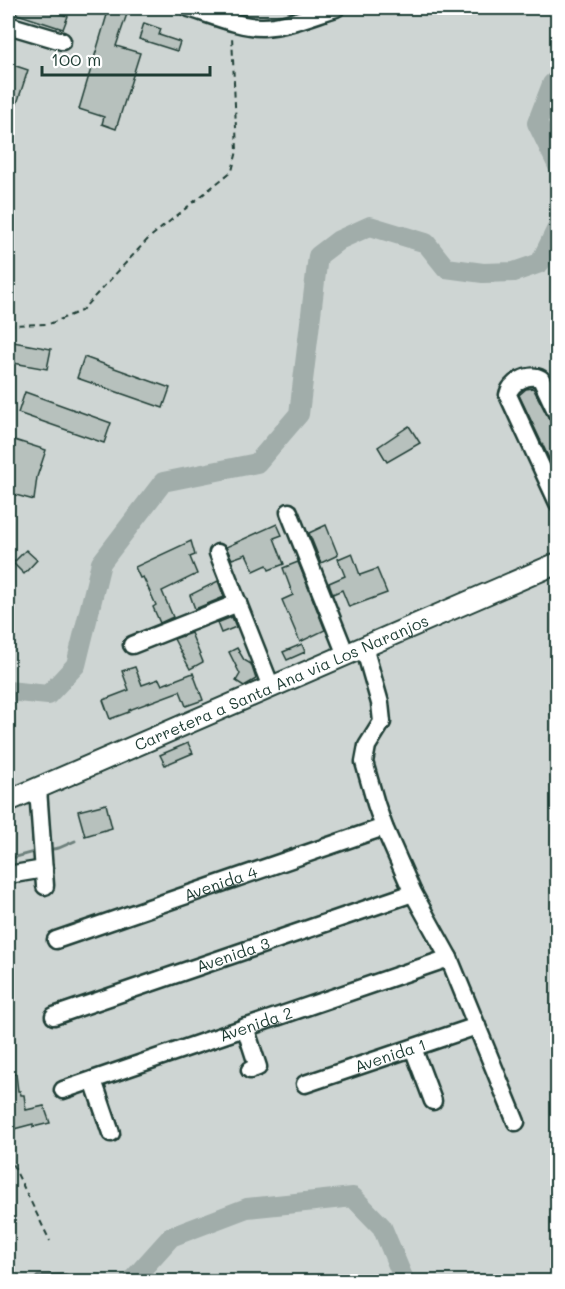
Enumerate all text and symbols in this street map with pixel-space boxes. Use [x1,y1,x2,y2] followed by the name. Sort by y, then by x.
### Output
[42,39,210,77] scale bar
[51,47,101,71] text: 100 m
[131,609,432,755] street label: Carretera a Santa Ana via Los Naranjos
[181,860,260,905] street label: Avenida 4
[193,932,272,977] street label: Avenida 3
[217,1001,295,1046] street label: Avenida 2
[352,1033,429,1077] street label: Avenida 1

